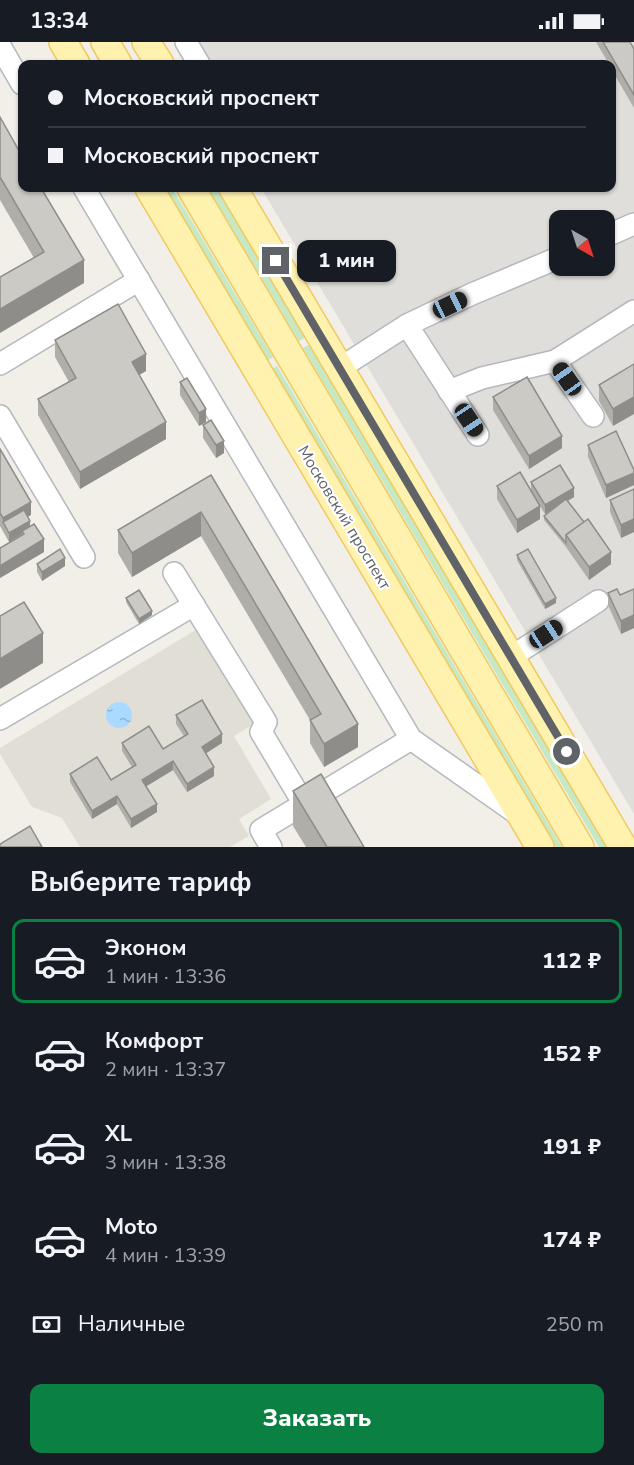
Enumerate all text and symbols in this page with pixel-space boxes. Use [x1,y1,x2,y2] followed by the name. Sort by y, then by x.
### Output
[30,6,88,36] text: 13:34
[84,83,319,113] text: Московский проспект
[84,141,319,171] text: Московский проспект
[549,210,615,276] north arrow
[549,210,615,276] map controls
[297,240,396,282] callout: 1 мин
[262,247,289,274] route end
[318,247,375,274] text: 1 мин
[430,289,470,321] car
[549,359,585,399] car
[451,400,487,440] car
[292,441,396,594] street label: Московский проспект
[526,617,566,651] car
[553,738,580,765] route start
[30,864,252,901] text: Выберите тариф
[105,933,187,963] text: Эконом
[33,934,87,988] icon: car
[542,946,601,976] text: 112 ₽
[105,963,226,990] text: 1 мин · 13:36
[105,1026,203,1056] text: Комфорт
[33,1027,87,1081] icon: car
[542,1039,601,1069] text: 152 ₽
[105,1056,226,1083] text: 2 мин · 13:37
[105,1119,132,1149] text: XL
[33,1120,87,1174] icon: car
[542,1132,601,1162] text: 191 ₽
[105,1149,226,1176] text: 3 мин · 13:38
[105,1212,158,1242] text: Moto
[33,1213,87,1267] icon: car
[542,1225,601,1255] text: 174 ₽
[105,1242,226,1269] text: 4 мин · 13:39
[30,1308,63,1341] icon: cash
[78,1309,185,1339] text: Наличные
[546,1311,604,1338] text: 250 m
[30,1384,604,1453] button: Заказать

